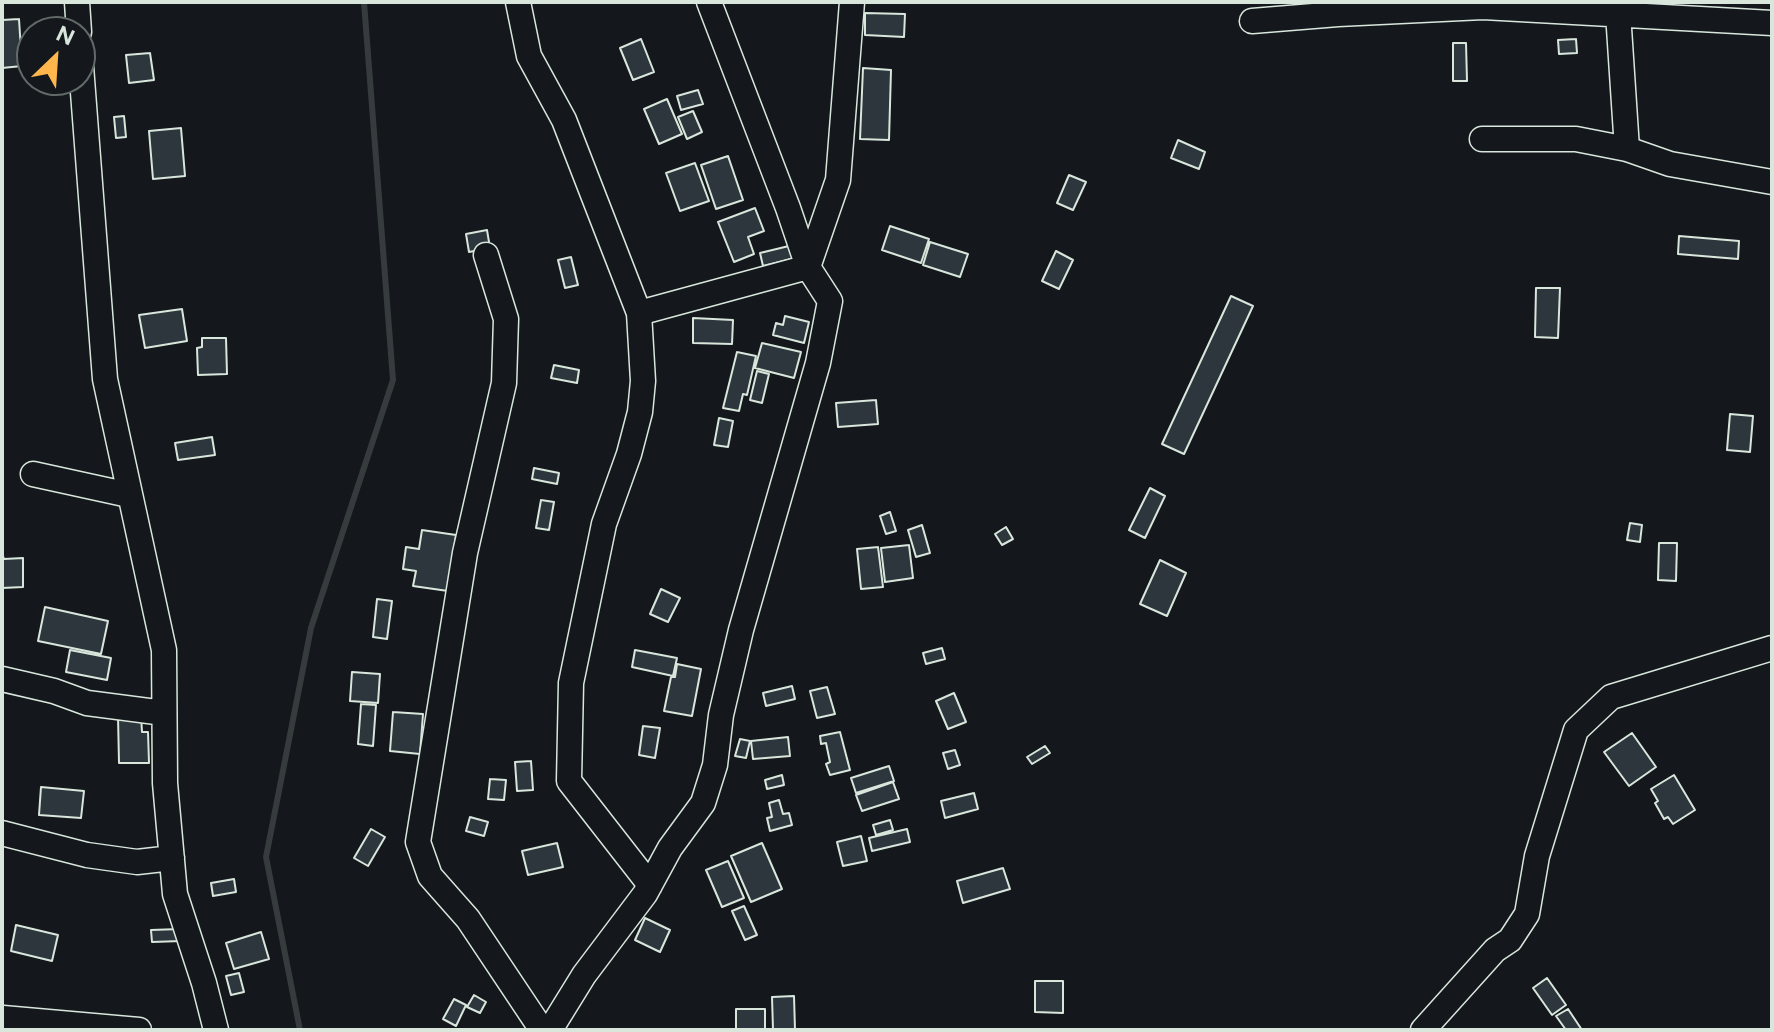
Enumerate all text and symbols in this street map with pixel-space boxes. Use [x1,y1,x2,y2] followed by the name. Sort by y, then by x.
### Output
[16,16,96,96] north arrow
[52,20,79,51] text: N

